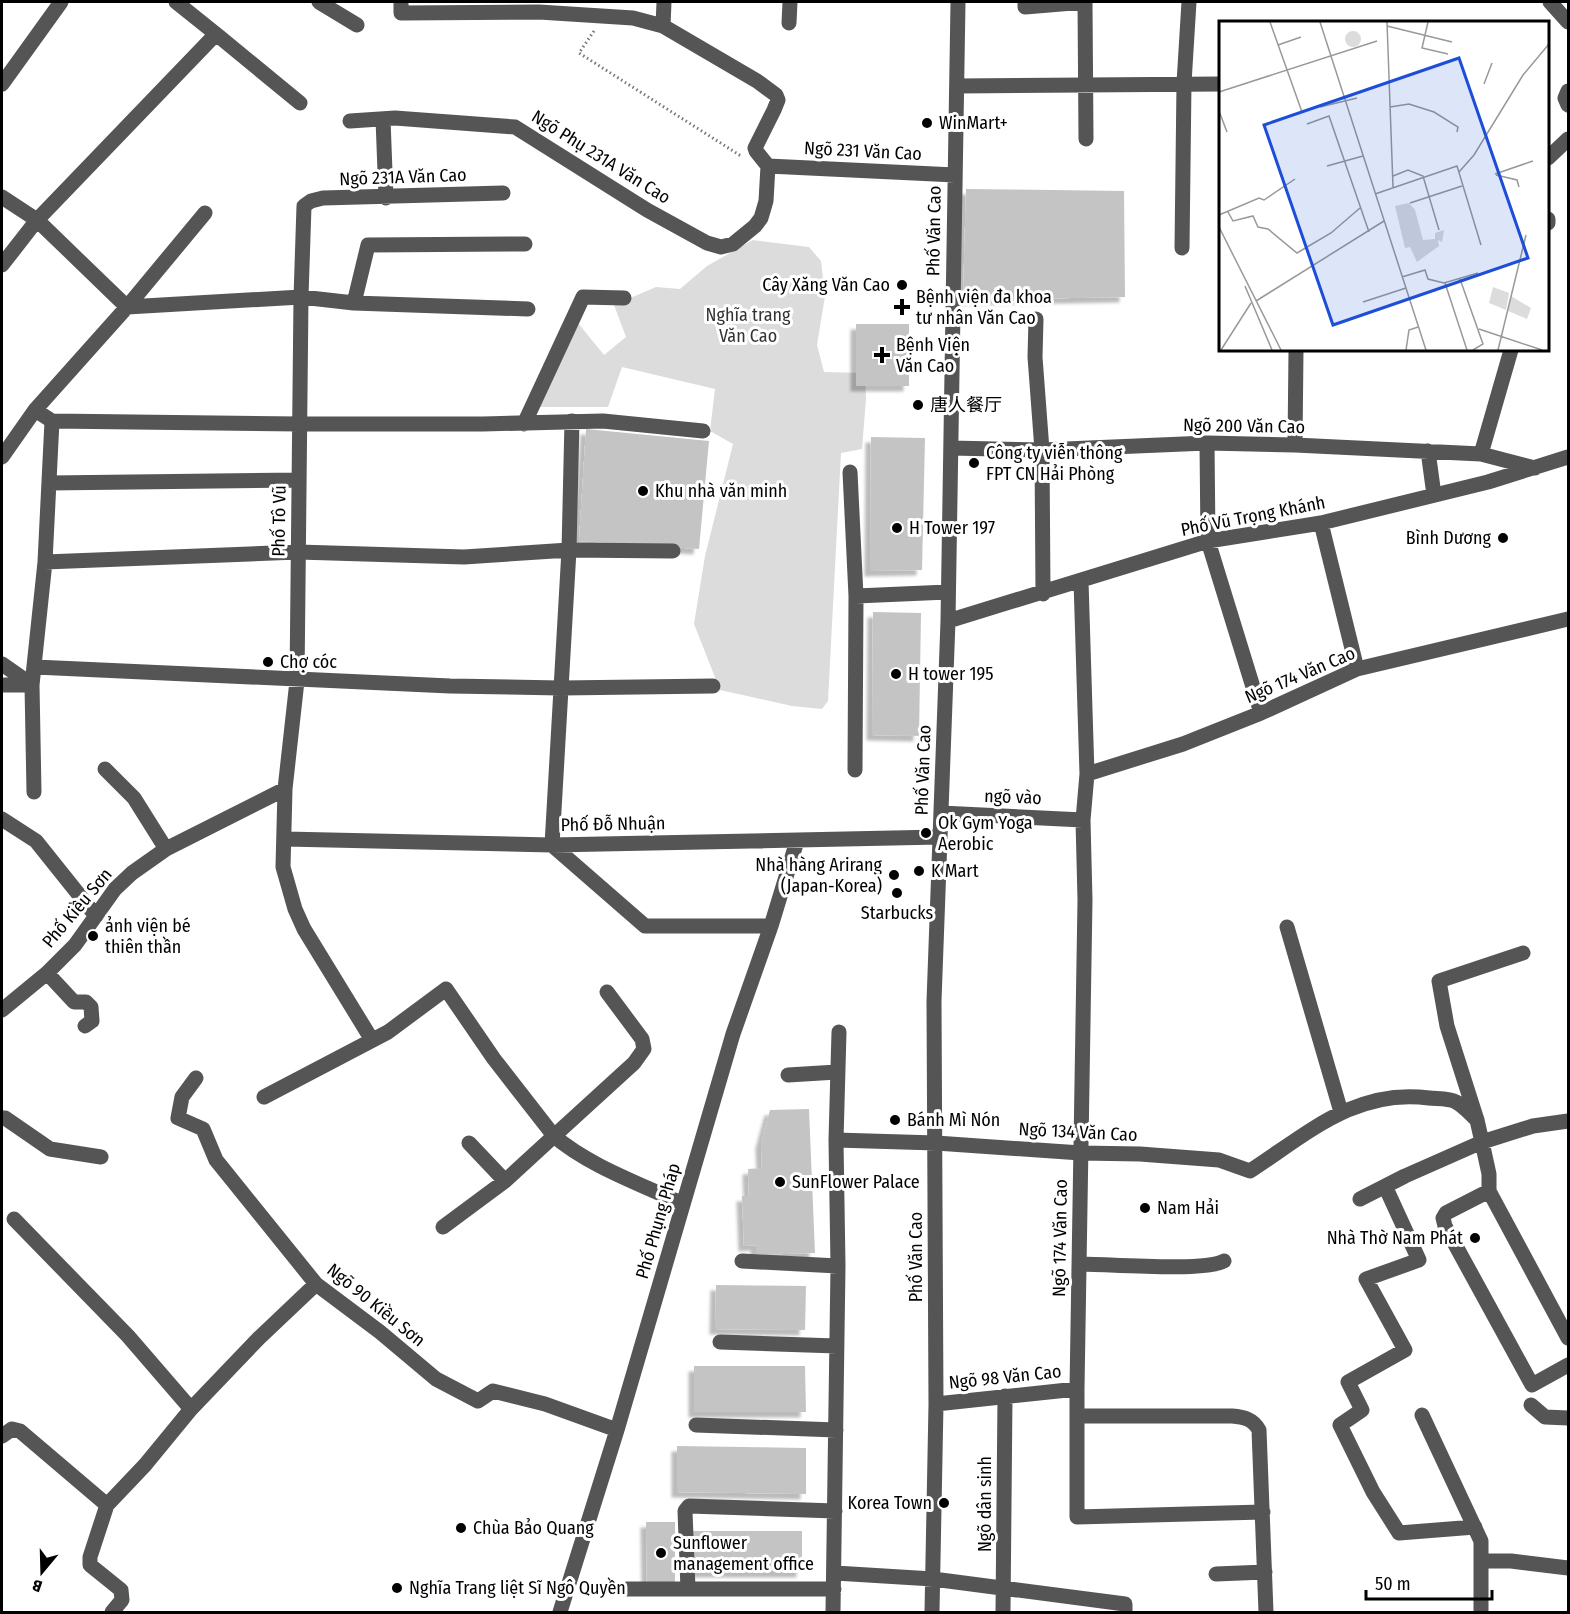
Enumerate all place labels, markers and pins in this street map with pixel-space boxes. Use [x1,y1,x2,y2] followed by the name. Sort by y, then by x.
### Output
[939,112,1008,134] place label: WinMart+
[920,116,934,130] marker: WinMart+
[762,274,890,296] place label: Cây Xăng Văn Cao
[895,278,909,292] marker: Cây Xăng Văn Cao
[916,286,1052,329] place label: Bệnh viện đa khoa tư nhân Văn Cao
[893,298,911,316] marker: Bệnh viện đa khoa tư nhân Văn Cao
[896,334,970,377] place label: Bệnh Viện Văn Cao
[873,346,891,364] marker: Bệnh Viện Văn Cao
[930,394,1002,416] place label: 唐人餐厅
[911,398,925,412] marker: 唐人餐厅
[986,442,1123,485] place label: Công ty viễn thông FPT CN Hải Phòng
[967,456,981,470] marker: Công ty viễn thông FPT CN Hải Phòng
[655,480,787,502] place label: Khu nhà văn minh
[636,484,650,498] marker: Khu nhà văn minh
[909,517,995,539] place label: H Tower 197
[890,521,904,535] marker: H Tower 197
[1406,527,1492,549] place label: Bình Dương
[1496,531,1510,545] marker: Bình Dương
[280,651,337,673] place label: Chợ cóc
[261,655,275,669] marker: Chợ cóc
[908,663,993,685] place label: H tower 195
[889,667,903,681] marker: H tower 195
[938,812,1033,855] place label: Ok Gym Yoga Aerobic
[919,826,933,840] marker: Ok Gym Yoga Aerobic
[755,854,883,897] place label: Nhà hàng Arirang (Japan-Korea)
[931,860,979,882] place label: K Mart
[912,864,926,878] marker: K Mart
[887,868,901,882] marker: Nhà hàng Arirang (Japan-Korea)
[890,886,904,900] marker: Starbucks
[861,902,934,924] place label: Starbucks
[105,915,191,958] place label: ảnh viện bé thiên thần
[86,929,100,943] marker: ảnh viện bé thiên thần
[907,1109,1000,1131] place label: Bánh Mì Nón
[888,1113,902,1127] marker: Bánh Mì Nón
[792,1171,920,1193] place label: SunFlower Palace
[773,1175,787,1189] marker: SunFlower Palace
[1157,1197,1219,1219] place label: Nam Hải
[1138,1201,1152,1215] marker: Nam Hải
[1327,1227,1463,1249] place label: Nhà Thờ Nam Phát
[1468,1231,1482,1245] marker: Nhà Thờ Nam Phát
[848,1492,932,1514] place label: Korea Town
[937,1496,951,1510] marker: Korea Town
[473,1517,594,1539] place label: Chùa Bảo Quang
[454,1521,468,1535] marker: Chùa Bảo Quang
[673,1532,814,1575] place label: Sunflower management office
[654,1546,668,1560] marker: Sunflower management office
[409,1577,626,1599] place label: Nghĩa Trang liệt Sĩ Ngô Quyền
[390,1581,404,1595] marker: Nghĩa Trang liệt Sĩ Ngô Quyền

